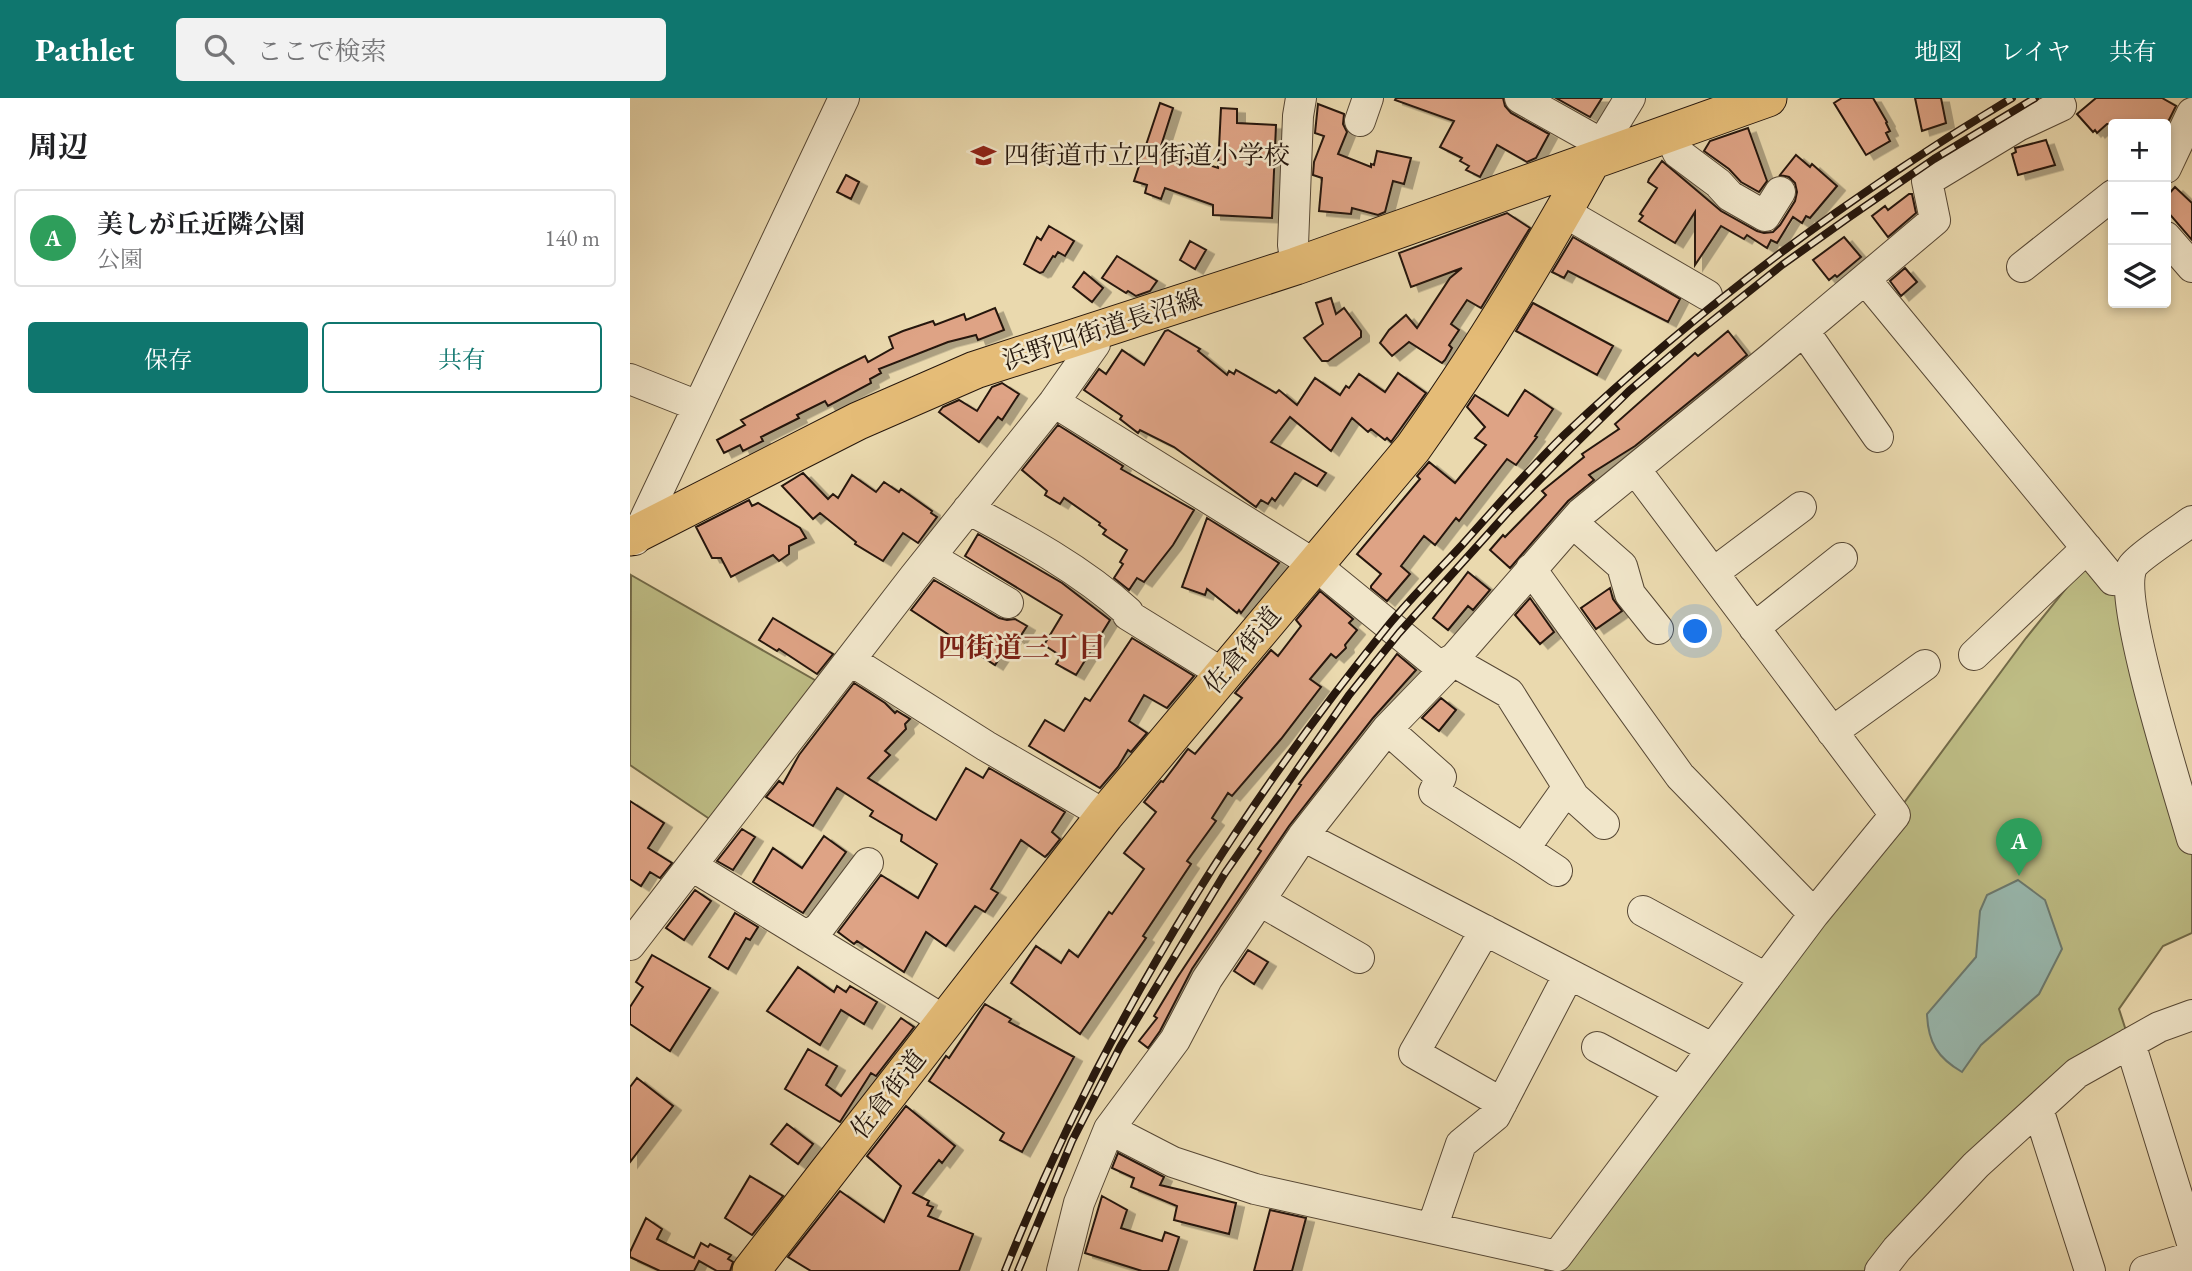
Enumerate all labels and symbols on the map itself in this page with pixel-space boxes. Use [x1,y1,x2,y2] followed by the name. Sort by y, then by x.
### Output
[1004,138,1290,172] place label: 四街道市立四街道小学校
[970,141,998,169] school or university icon: 四街道市立四街道小学校
[998,281,1206,377] street label: 浜野四街道長沼線
[1196,599,1288,701] street label: 佐倉街道
[1678,614,1712,648] your location
[938,629,1106,665] district label: 四街道三丁目
[1996,818,2042,876] pin: A
[843,1043,933,1145] street label: 佐倉街道

